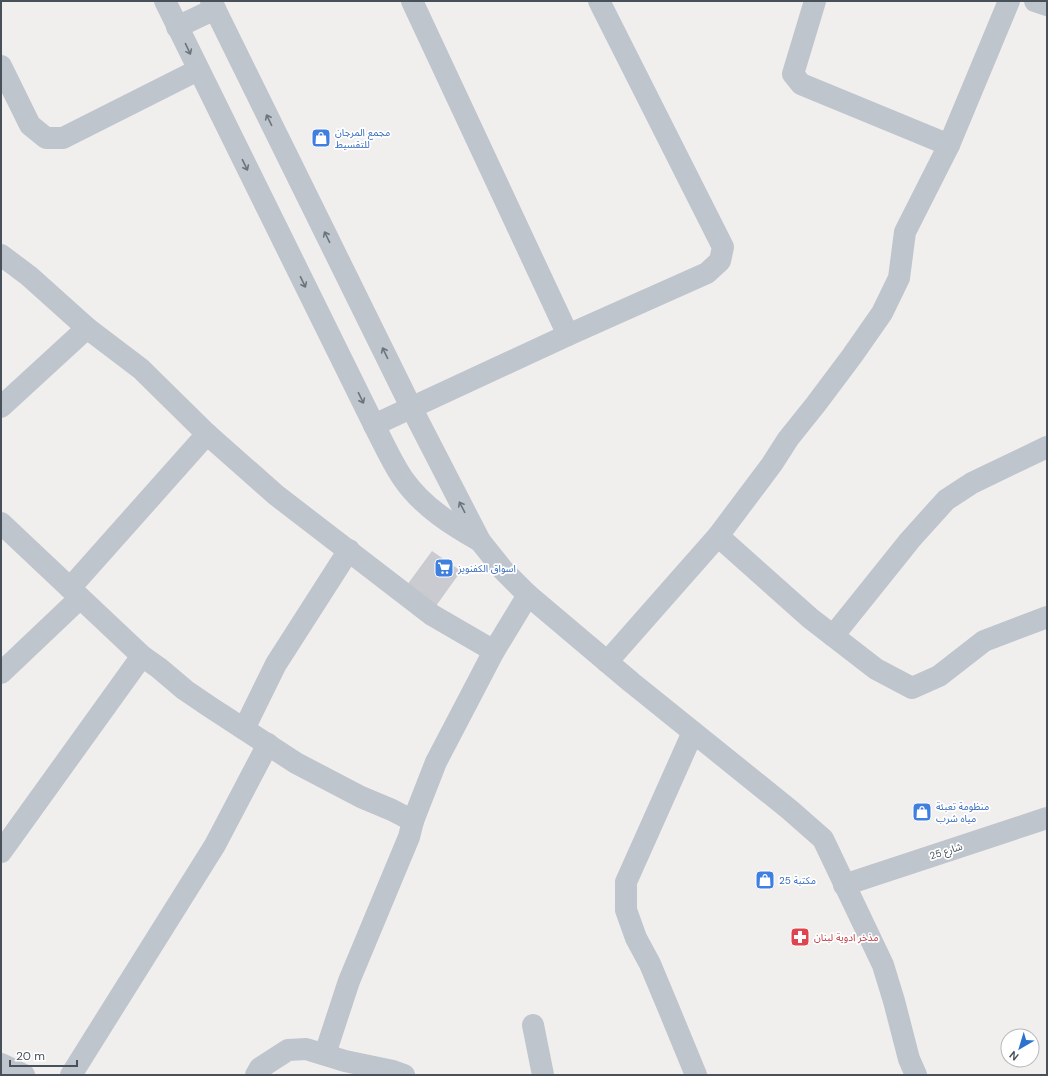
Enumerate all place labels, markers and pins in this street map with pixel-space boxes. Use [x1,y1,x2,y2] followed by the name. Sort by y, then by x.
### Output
[335,126,390,151] place label: مجمع المرجان للتقسيط
[310,127,332,149] shop icon: مجمع المرجان للتقسيط
[433,557,455,579] supermarket icon: اسواق الكفنويز
[457,562,516,575] place label: اسواق الكفنويز
[936,800,989,825] place label: منظومة تعبئة مياه شرب
[911,801,933,823] shop icon: منظومة تعبئة مياه شرب
[754,869,776,891] shop icon: مكتبة 25
[779,874,816,887] place label: مكتبة 25
[789,926,811,948] pharmacy icon: مذخر ادوية لبنان
[814,931,878,944] place label: مذخر ادوية لبنان

